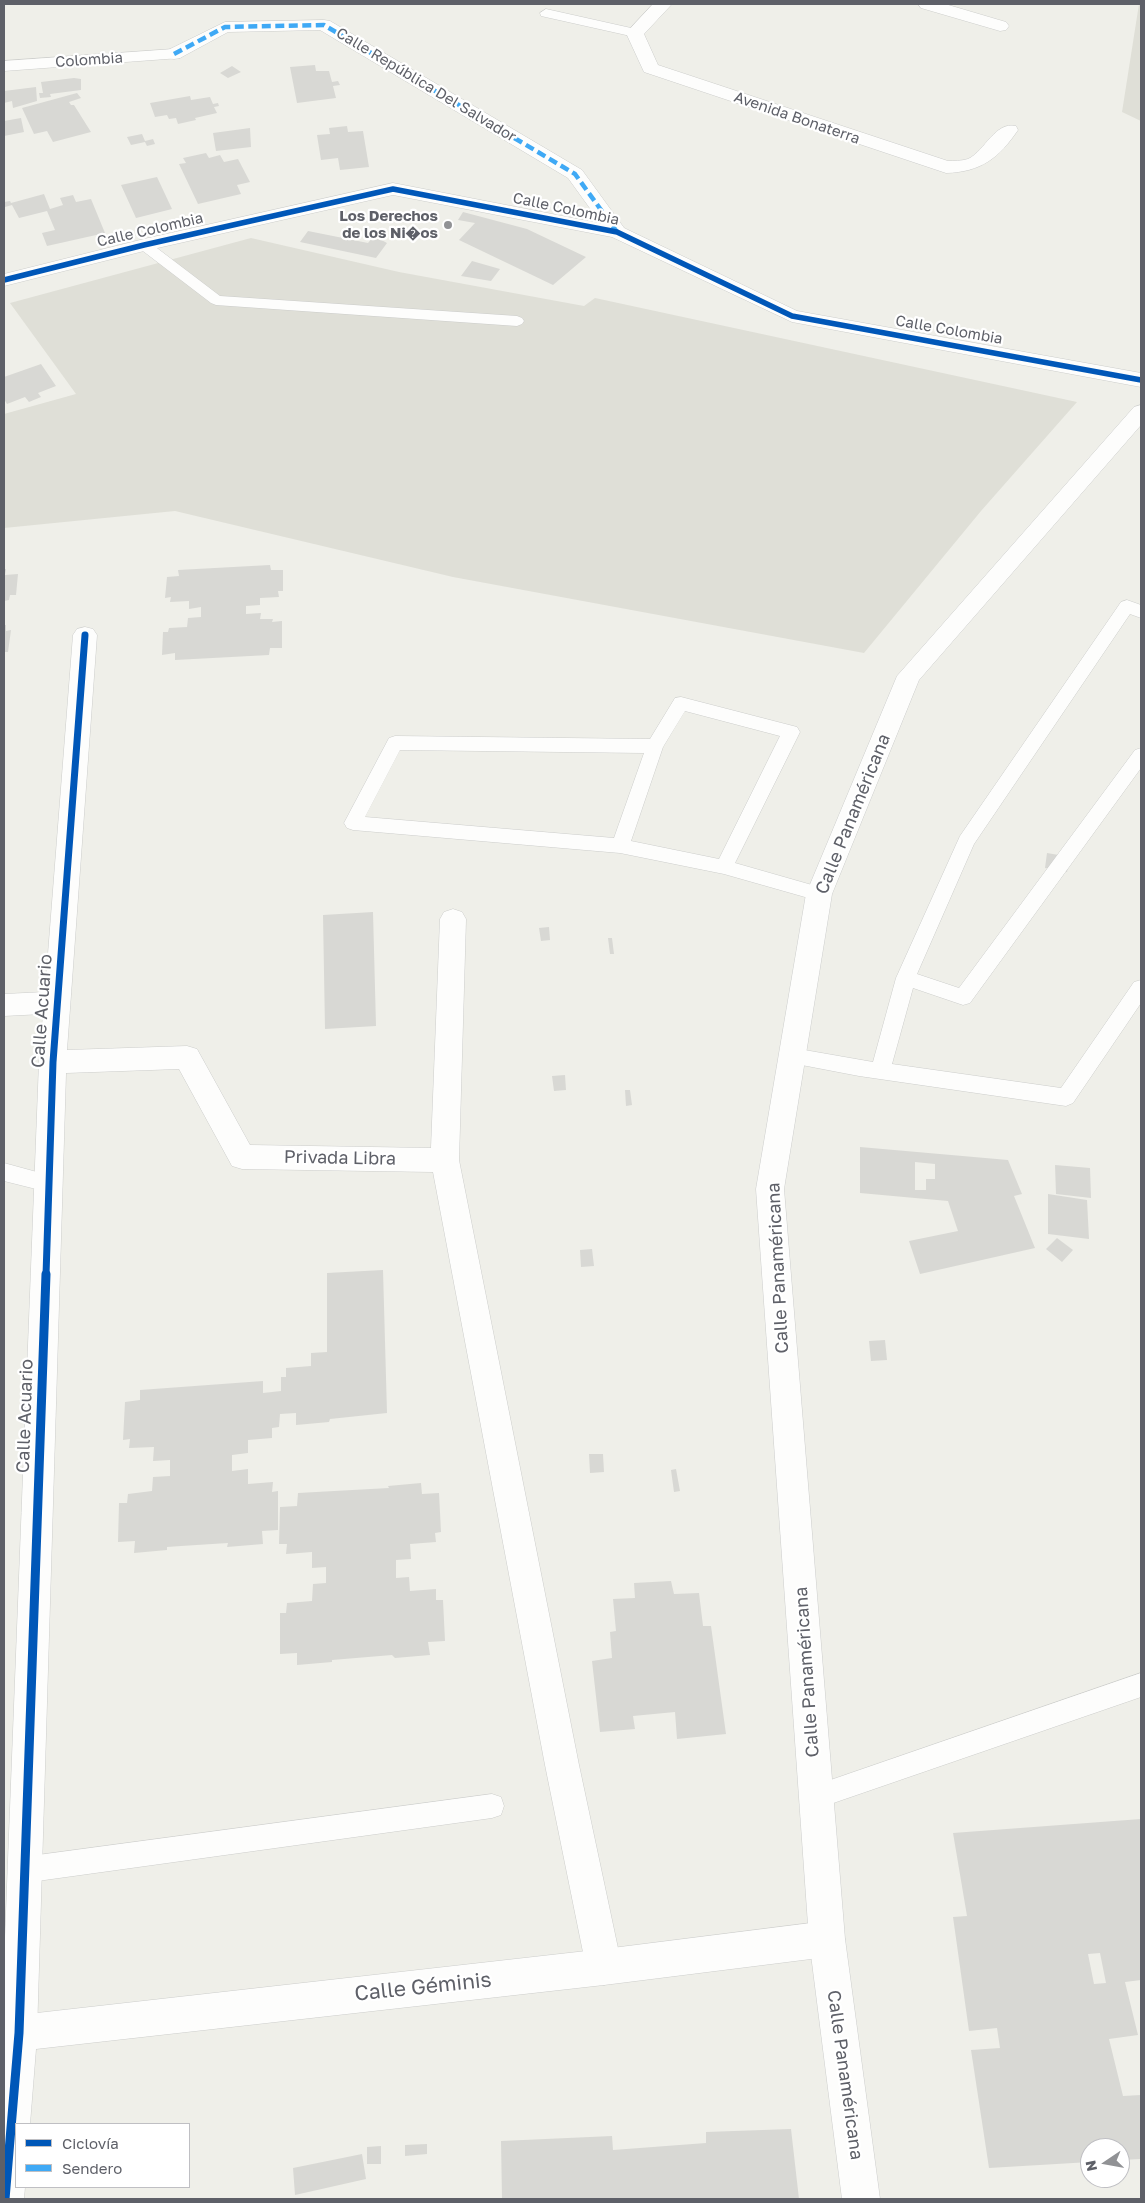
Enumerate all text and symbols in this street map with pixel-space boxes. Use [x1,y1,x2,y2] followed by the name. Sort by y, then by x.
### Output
[333,24,519,146] street label: Calle República Del Salvador
[55,49,123,71] street label: Colombia
[732,88,862,148] street label: Avenida Bonaterra
[511,189,621,229] street label: Calle Colombia
[339,207,438,242] place label: Los Derechos de los Ni�os
[95,209,205,251] street label: Calle Colombia
[442,219,454,231] marker: Los Derechos de los Ni�os
[894,312,1004,348] street label: Calle Colombia
[811,731,895,897] street label: Calle Panaméricana
[27,953,57,1069] street label: Calle Acuario
[284,1146,396,1170] street label: Privada Libra
[763,1182,793,1354] street label: Calle Panaméricana
[12,1359,38,1473] street label: Calle Acuario
[790,1586,824,1758] street label: Calle Panaméricana
[353,1967,493,2007] street label: Calle Géminis
[822,1989,868,2161] street label: Calle Panaméricana
[15,2123,190,2188] legend
[62,2134,119,2152] text: Ciclovía
[1080,2138,1130,2188] north arrow
[62,2159,122,2177] text: Sendero
[1081,2159,1100,2173] text: N

